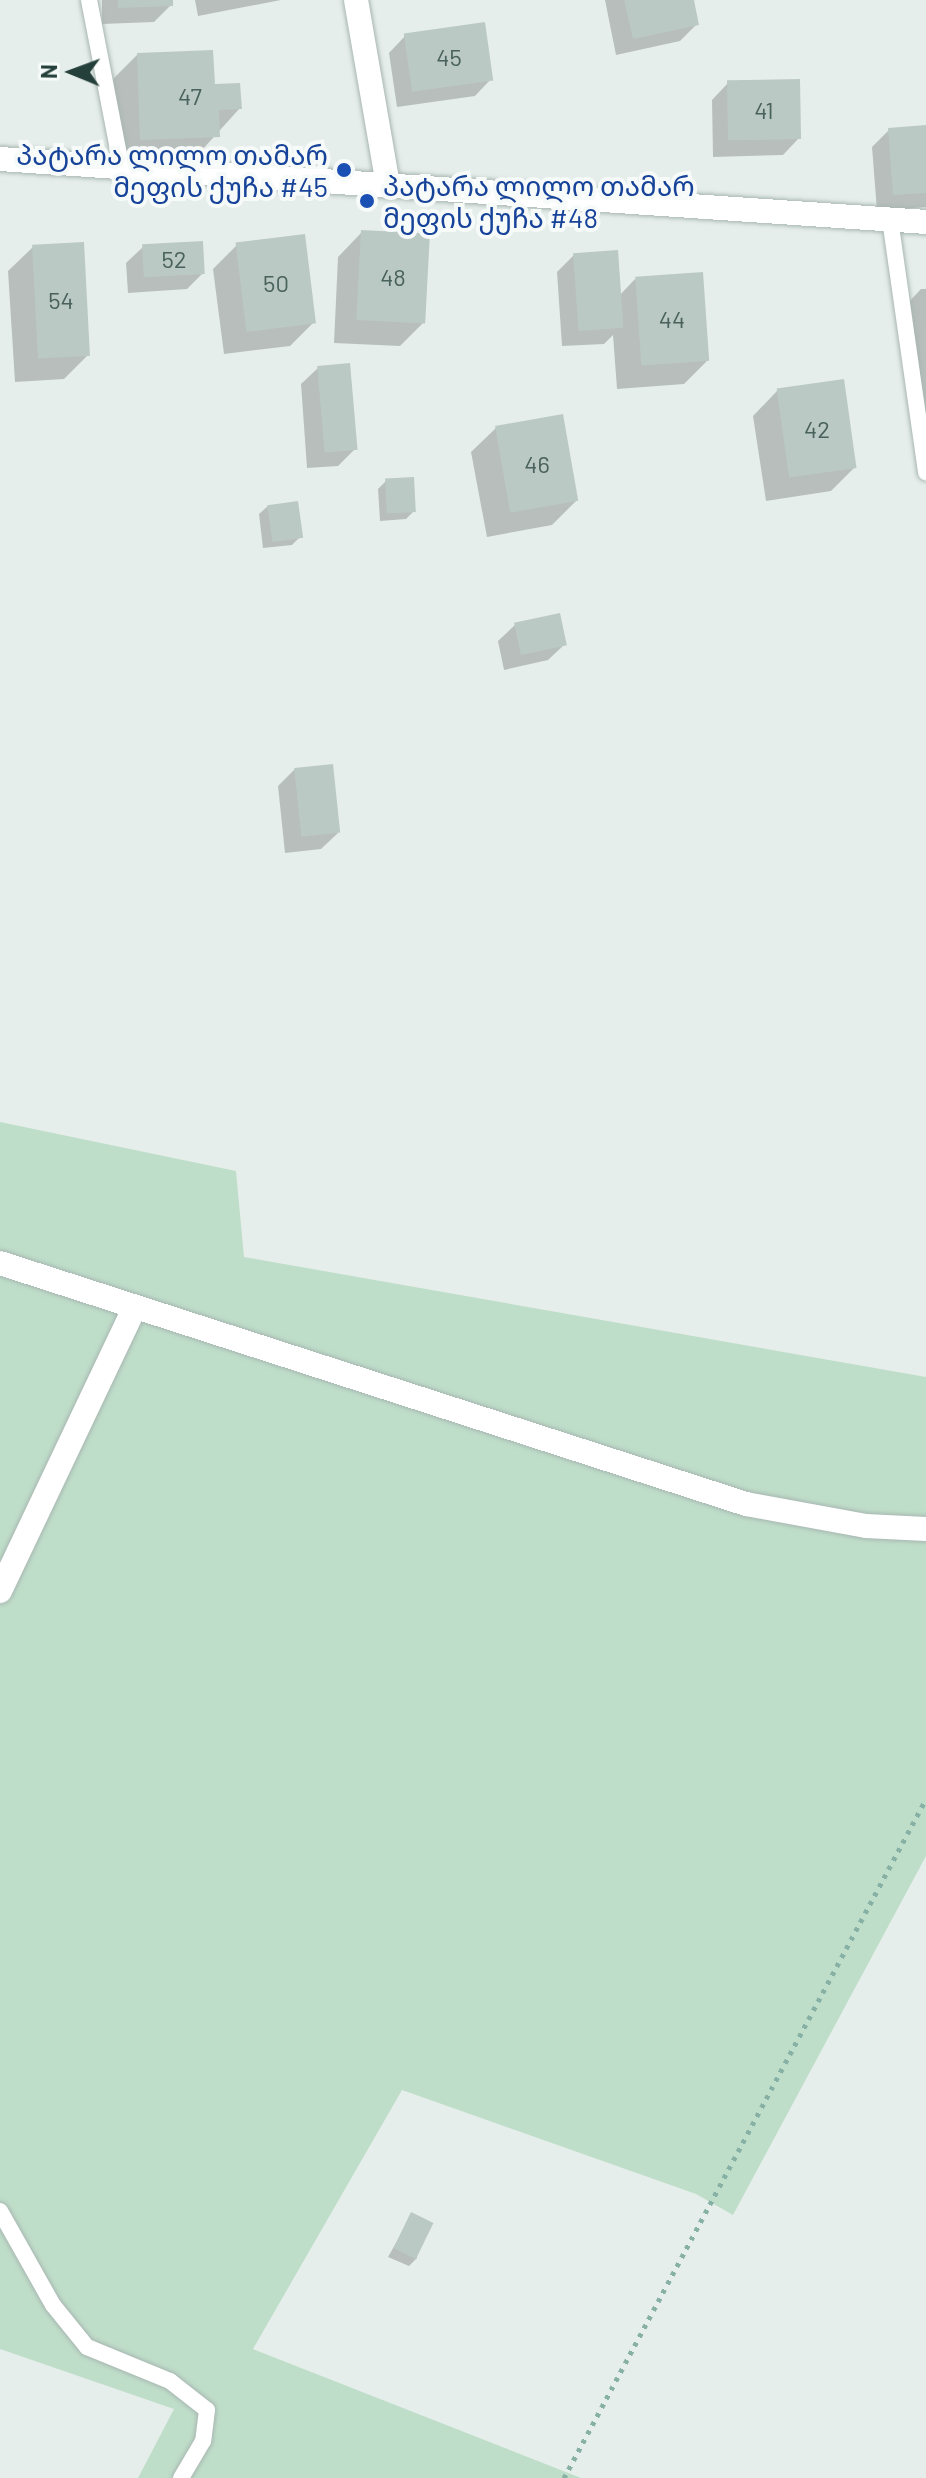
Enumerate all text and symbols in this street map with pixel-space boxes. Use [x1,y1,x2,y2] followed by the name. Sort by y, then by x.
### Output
[32,32,112,112] north arrow
[436,43,462,71] house number: 45
[35,64,61,79] text: N
[178,82,202,110] house number: 47
[754,96,774,124] house number: 41
[16,137,328,203] place label: პატარა ლილო თამარ მეფის ქუჩა #45
[335,161,353,179] marker: პატარა ლილო თამარ მეფის ქუჩა #45
[383,168,695,234] place label: პატარა ლილო თამარ მეფის ქუჩა #48
[358,192,376,210] marker: პატარა ლილო თამარ მეფის ქუჩა #48
[161,245,187,273] house number: 52
[380,263,406,291] house number: 48
[263,269,289,297] house number: 50
[48,286,74,314] house number: 54
[659,305,685,333] house number: 44
[804,415,830,443] house number: 42
[524,450,550,478] house number: 46

